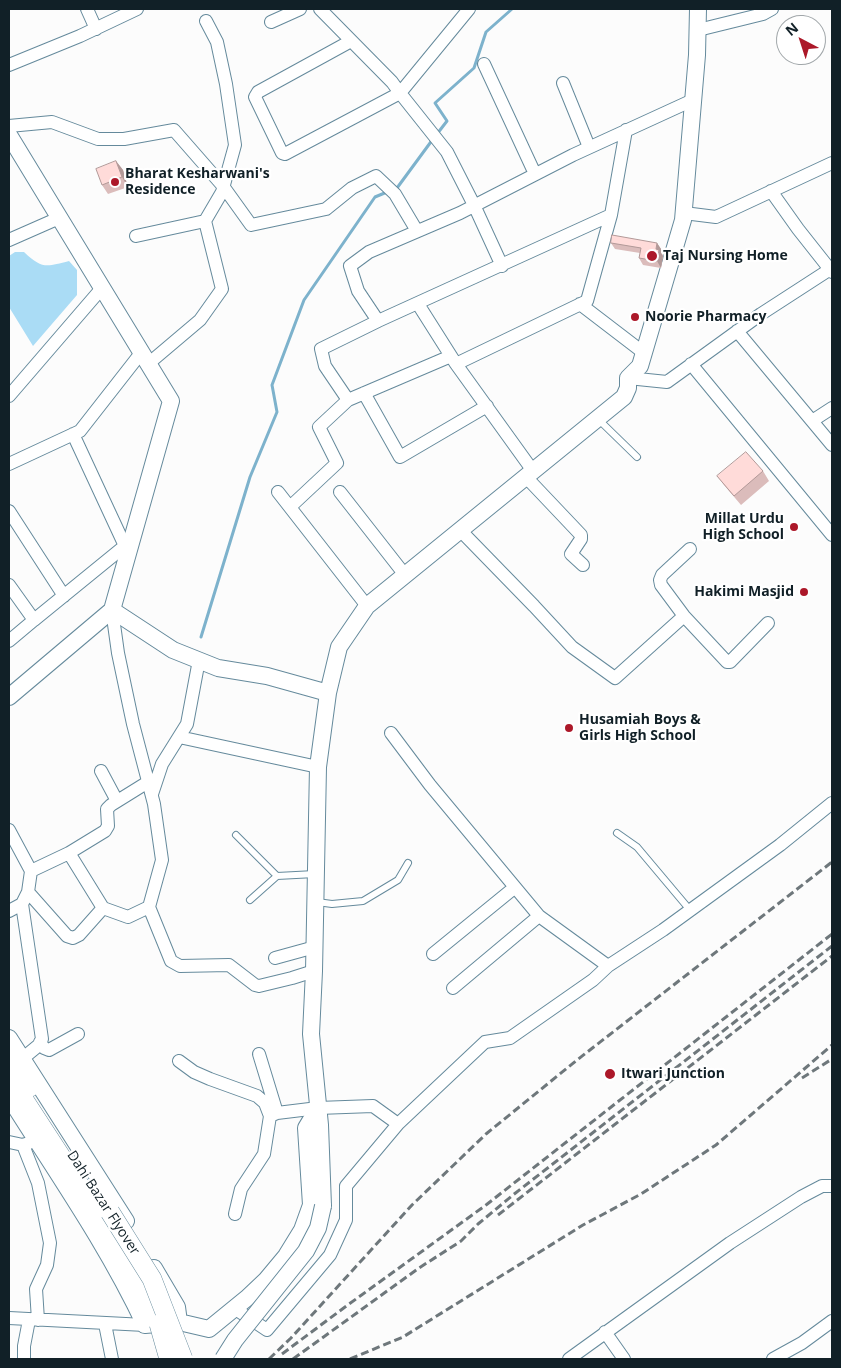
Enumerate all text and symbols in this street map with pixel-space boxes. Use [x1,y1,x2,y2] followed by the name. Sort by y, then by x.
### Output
[776,15,826,65] north arrow
[781,18,802,40] text: N
[125,166,270,198] place label: Bharat Kesharwani's Residence
[109,176,121,188] marker: Bharat Kesharwani's Residence
[663,248,788,264] place label: Taj Nursing Home
[645,249,659,263] marker: Taj Nursing Home
[645,309,766,325] place label: Noorie Pharmacy
[629,311,641,323] marker: Noorie Pharmacy
[703,511,784,544] place label: Millat Urdu High School
[788,521,800,533] marker: Millat Urdu High School
[694,584,794,600] place label: Hakimi Masjid
[798,586,810,598] marker: Hakimi Masjid
[579,712,701,744] place label: Husamiah Boys & Girls High School
[563,722,575,734] marker: Husamiah Boys & Girls High School
[621,1066,725,1082] place label: Itwari Junction
[603,1067,617,1081] marker: Itwari Junction
[63,1148,143,1258] street label: Dahi Bazar Flyover

